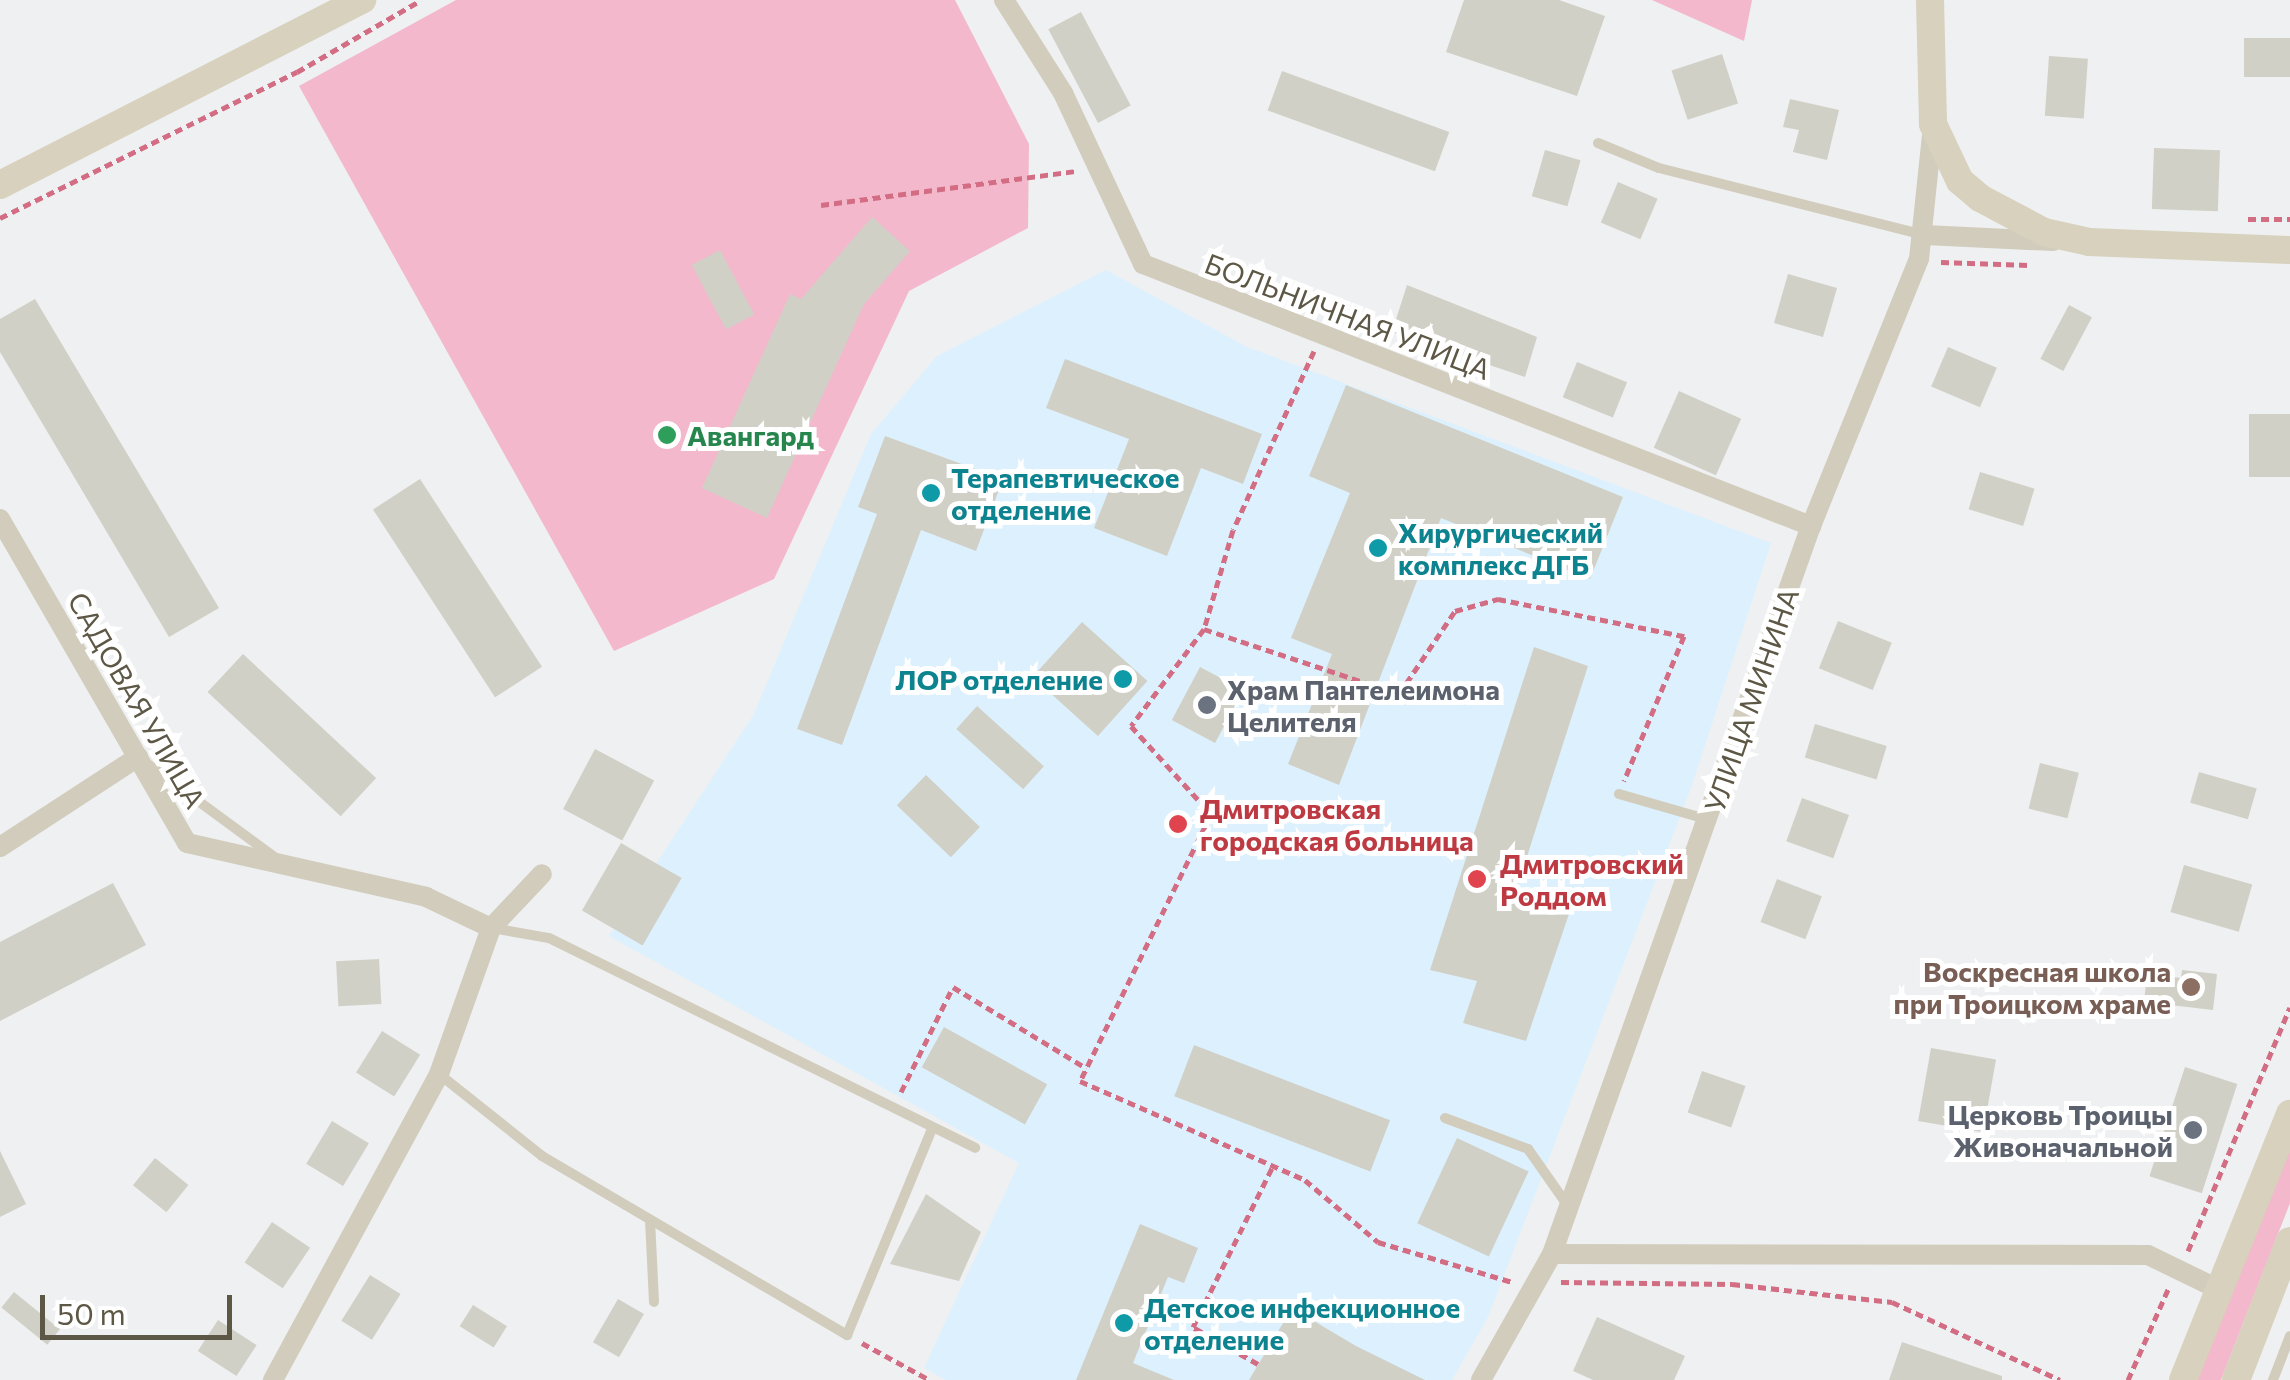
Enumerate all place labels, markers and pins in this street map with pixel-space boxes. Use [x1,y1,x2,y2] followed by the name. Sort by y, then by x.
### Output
[687,418,814,452] place label: Авангард
[656,424,678,446] marker: Авангард
[951,460,1179,526] place label: Терапевтическое отделение
[920,482,942,504] marker: Терапевтическое отделение
[1398,515,1603,581] place label: Хирургический комплекс ДГБ
[1367,537,1389,559] marker: Хирургический комплекс ДГБ
[895,662,1103,696] place label: ЛОР отделение
[1112,668,1134,690] marker: ЛОР отделение
[1227,672,1500,738] place label: Храм Пантелеимона Целителя
[1196,694,1218,716] marker: Храм Пантелеимона Целителя
[1200,791,1474,857] place label: Дмитровская городская больница
[1165,811,1191,837] marker: Дмитровская городская больница
[1500,846,1684,912] place label: Дмитровский Роддом
[1464,866,1490,892] marker: Дмитровский Роддом
[1894,954,2171,1020] place label: Воскресная школа при Троицком храме
[2180,976,2202,998] marker: Воскресная школа при Троицком храме
[1948,1097,2173,1163] place label: Церковь Троицы Живоначальной
[2182,1119,2204,1141] marker: Церковь Троицы Живоначальной
[1144,1290,1460,1356] place label: Детское инфекционное отделение
[1113,1312,1135,1334] marker: Детское инфекционное отделение

